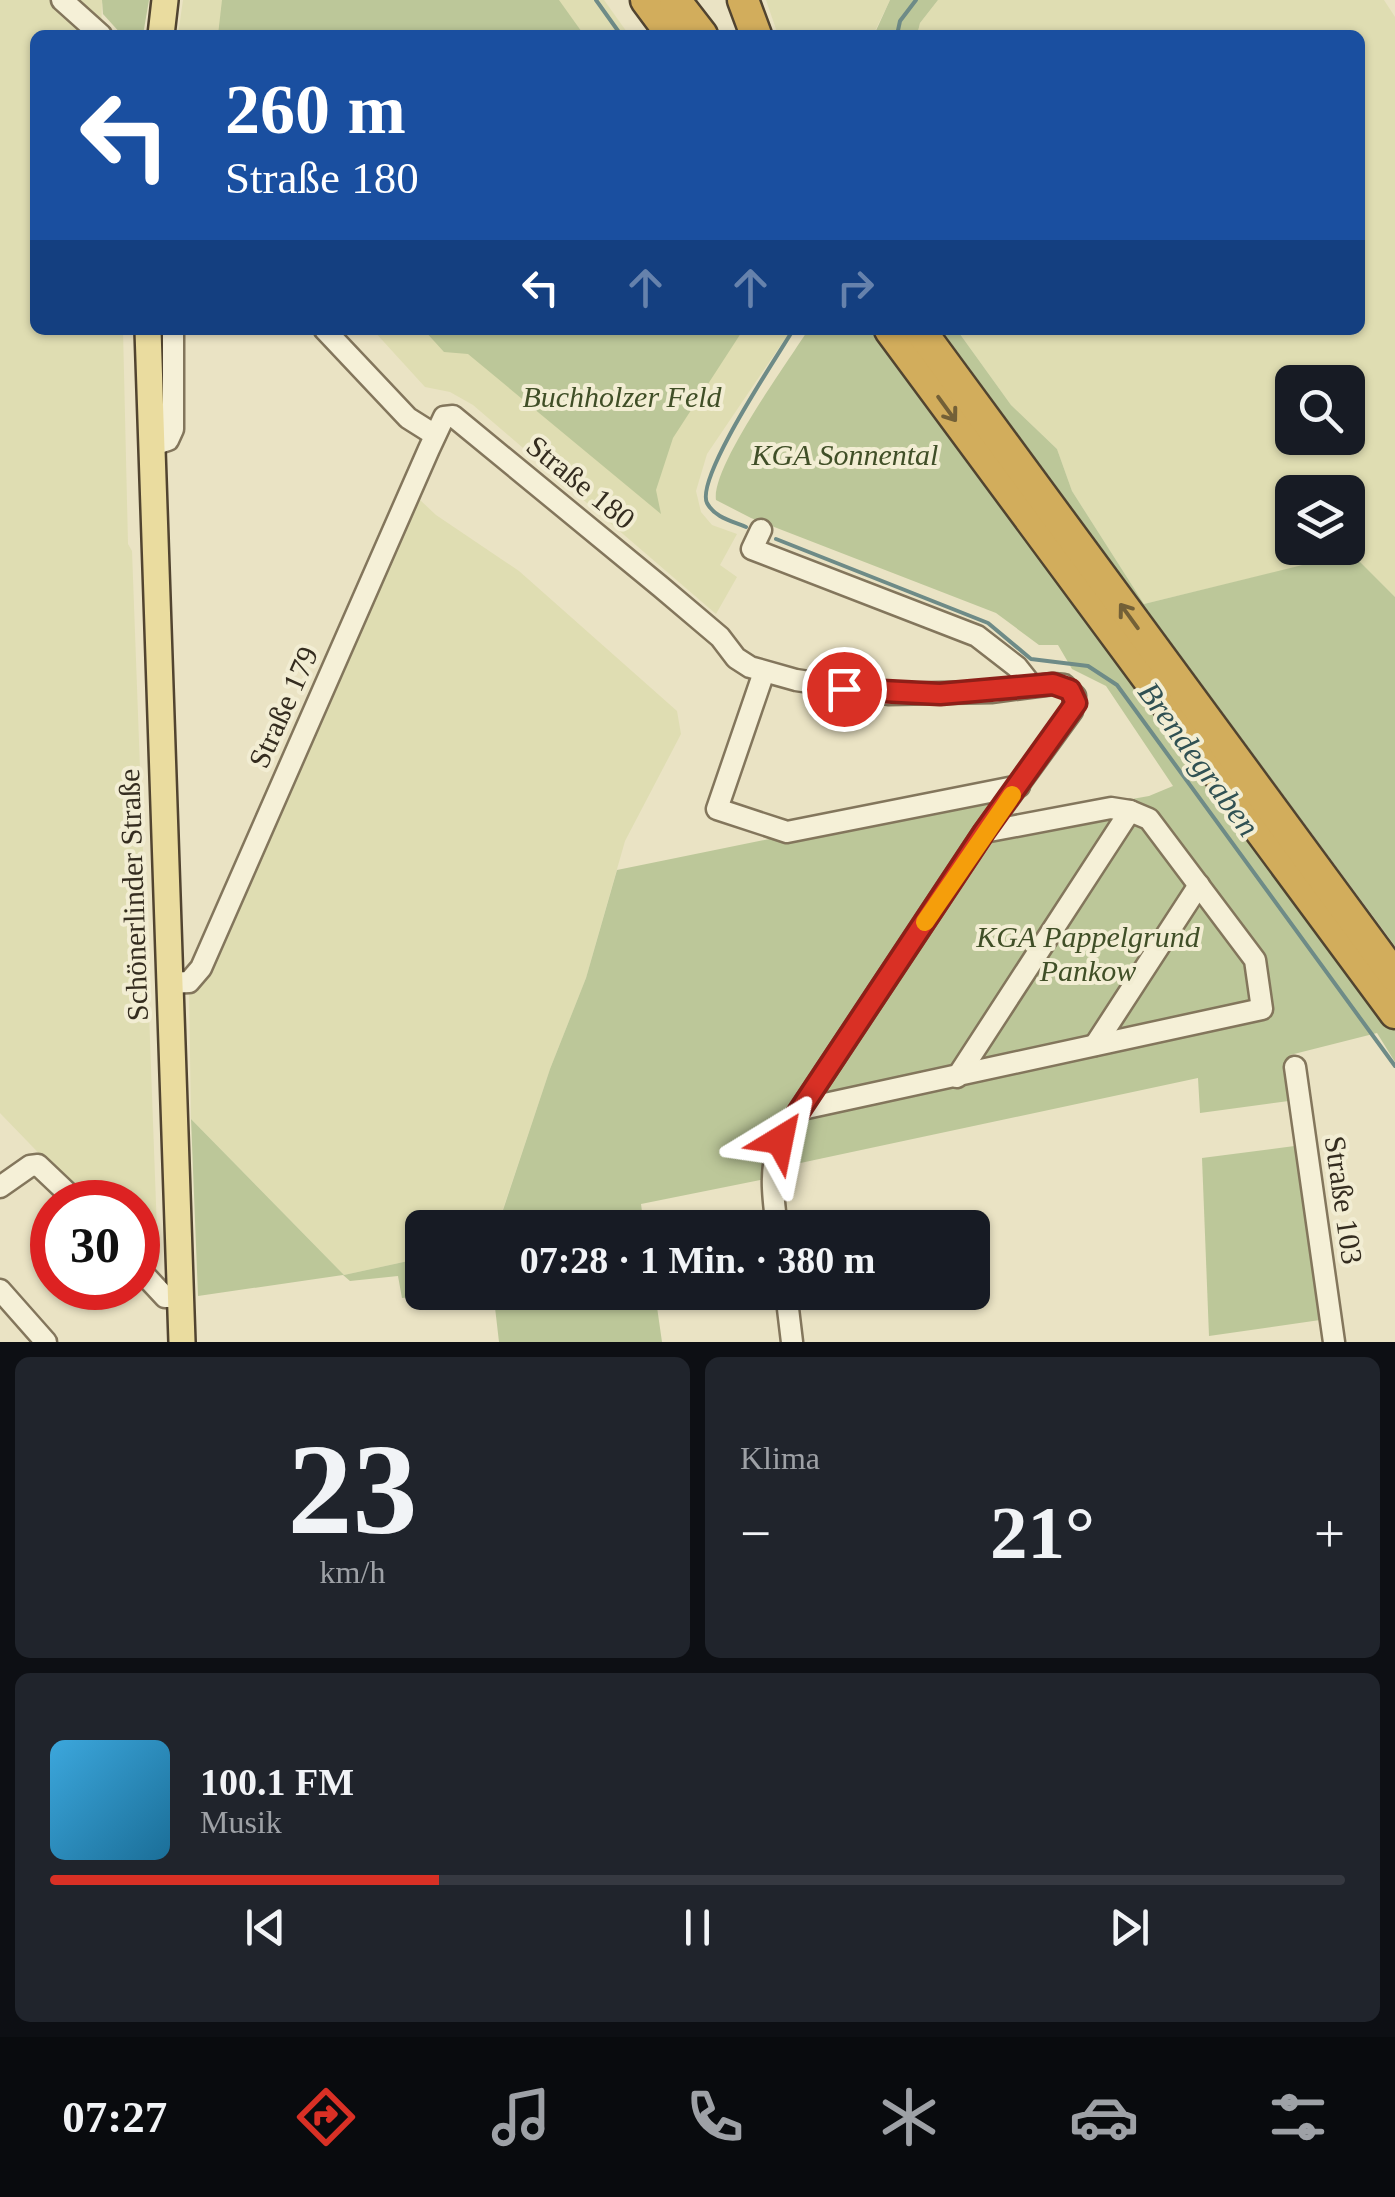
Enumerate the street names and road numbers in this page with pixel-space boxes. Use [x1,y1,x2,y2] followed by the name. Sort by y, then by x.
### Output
[520,429,642,535] street label: Straße 180
[242,641,324,773] street label: Straße 179
[112,768,154,1022] street label: Schönerlinder Straße
[1319,1134,1369,1266] street label: Straße 103

